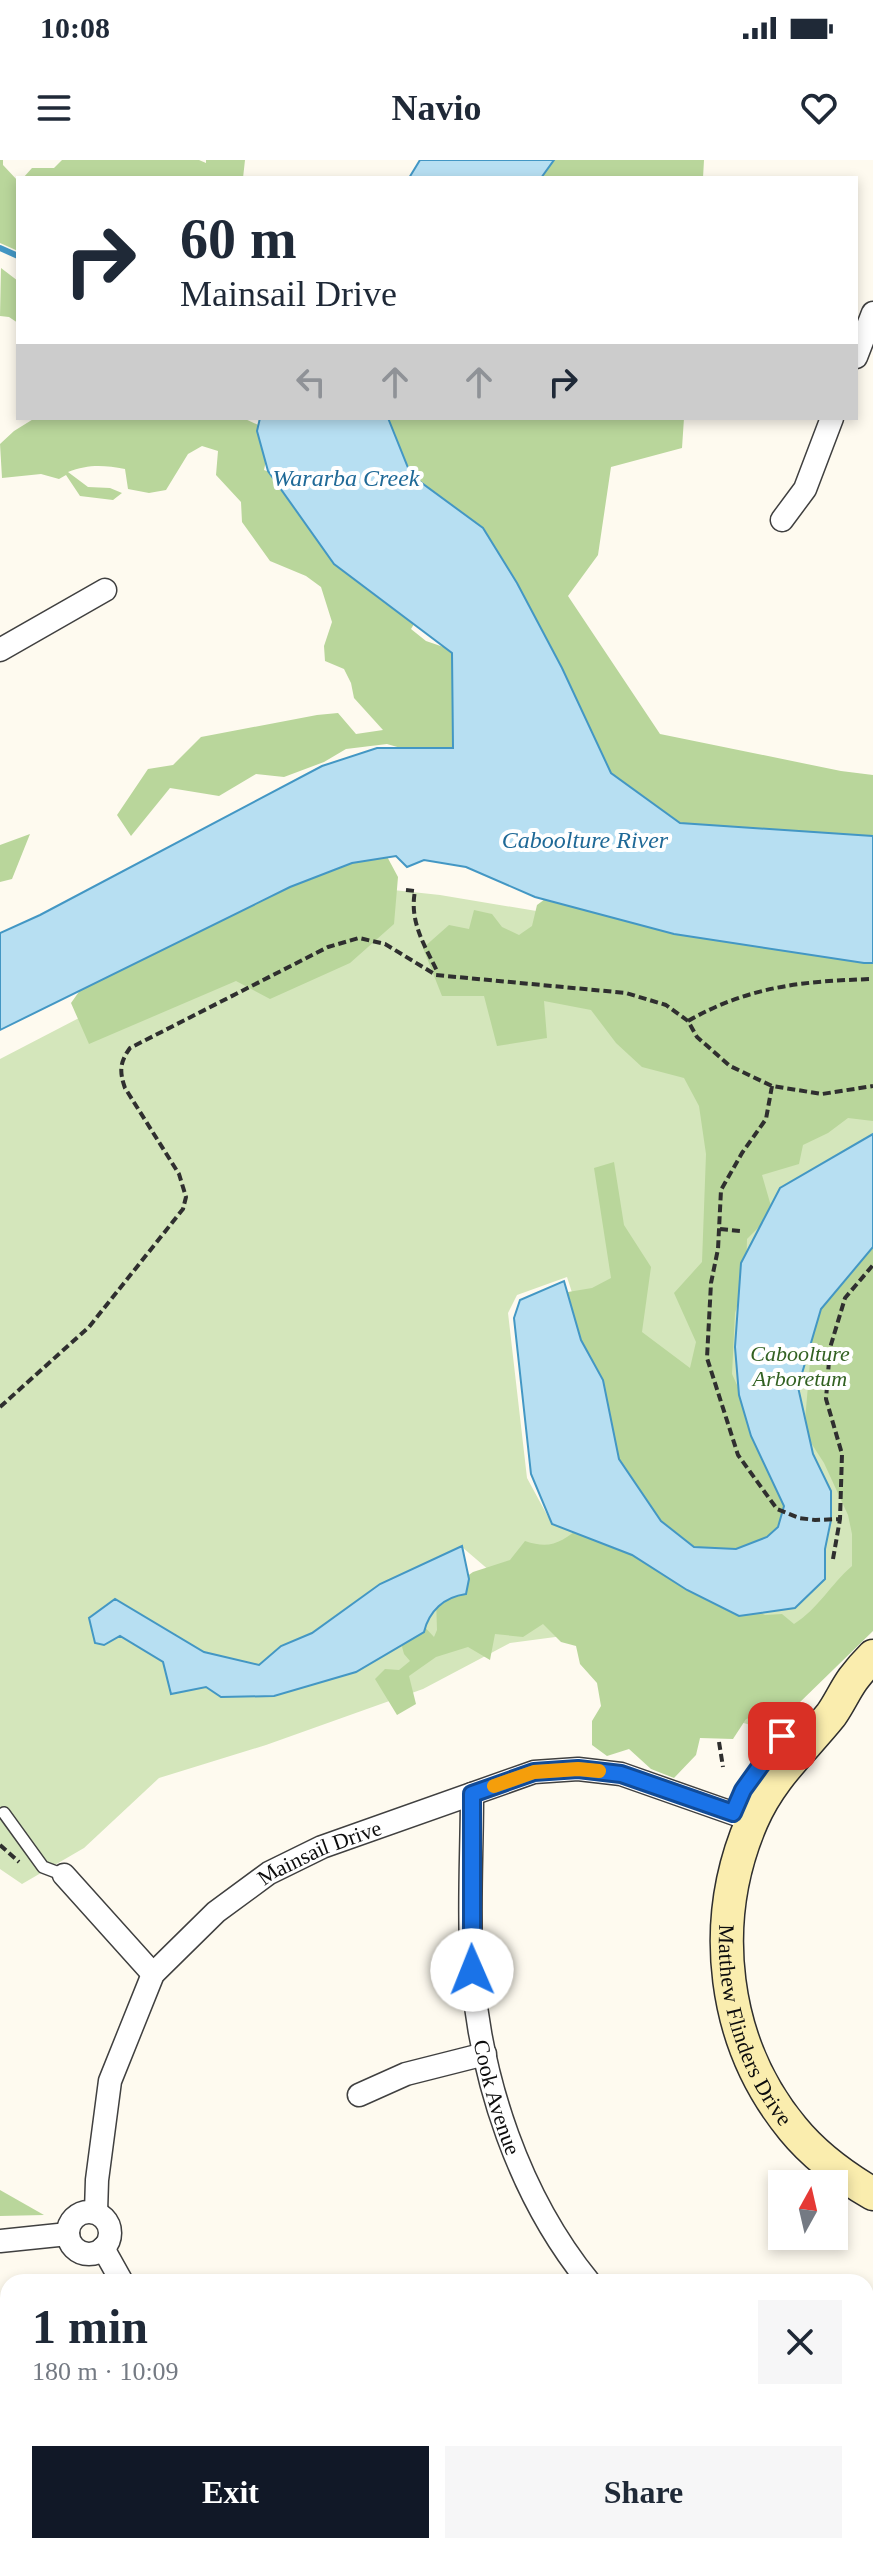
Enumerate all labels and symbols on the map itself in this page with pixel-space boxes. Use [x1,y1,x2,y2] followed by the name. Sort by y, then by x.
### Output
[273,465,420,491] water label: Wararba Creek
[502,827,669,853] water label: Caboolture River
[750,1341,850,1391] park label: Caboolture Arboretum
[748,1702,816,1770] pin
[252,1815,385,1890] street label: Mainsail Drive
[714,1924,798,2130] street label: Matthew Flinders Drive
[430,1928,514,2012] position arrow
[469,2037,526,2158] street label: Cook Avenue
[768,2170,848,2250] north arrow

